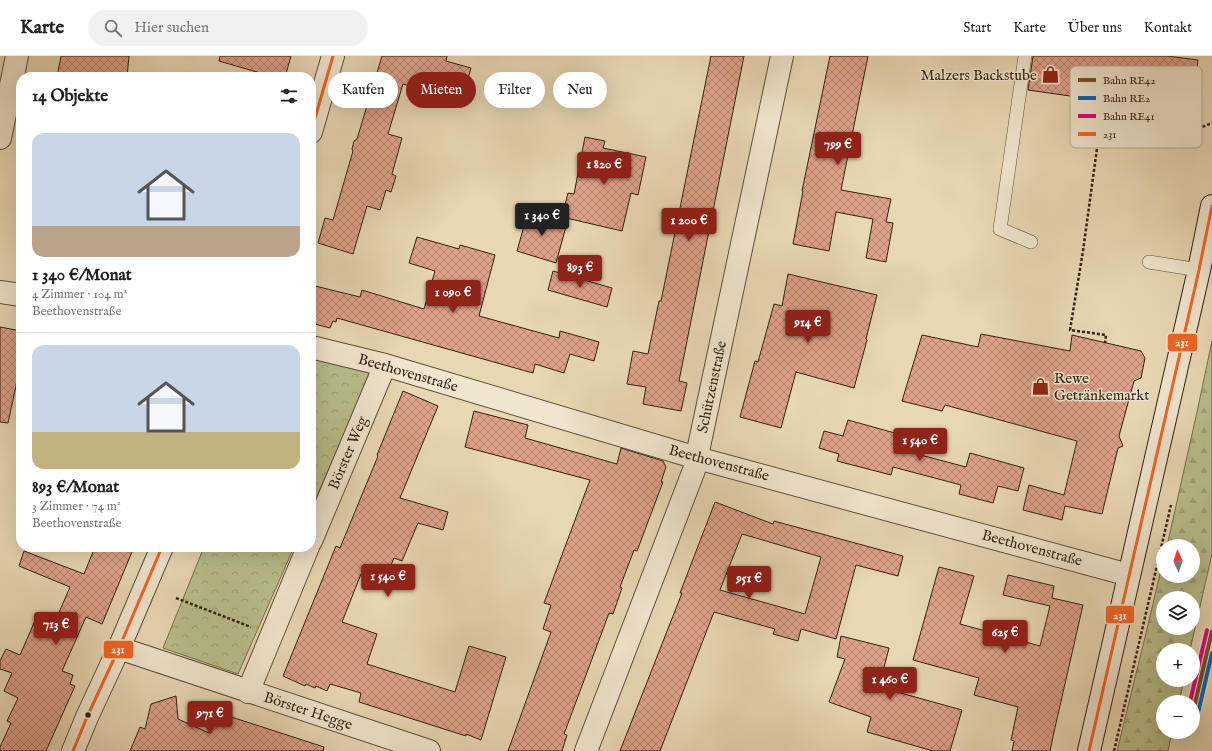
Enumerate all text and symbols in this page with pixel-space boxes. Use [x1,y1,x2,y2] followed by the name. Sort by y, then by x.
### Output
[88,10,368,46] search box
[20,16,64,40] text: Karte
[102,17,124,39] icon: search
[134,18,209,37] text: Hier suchen
[963,19,991,37] text: Start
[1013,19,1046,37] text: Karte
[1068,19,1122,37] text: Über uns
[1144,19,1192,37] text: Kontakt
[1040,65,1060,85] shop icon: Malzers Backstube
[920,66,1037,85] place label: Malzers Backstube
[1070,66,1202,148] legend
[328,72,398,108] chip: Kaufen
[406,72,476,108] chip: Mieten
[484,72,545,108] chip: Filter
[553,72,607,108] chip: Neu
[1103,74,1156,88] text: Bahn RE42
[278,85,300,107] icon: filters
[32,86,108,107] text: 14 Objekte
[1103,92,1150,106] text: Bahn RE2
[1103,110,1155,124] text: Bahn RE41
[1103,128,1116,142] text: 231
[810,132,866,166] pin: 799 €
[824,136,852,153] text: 799 €
[567,152,641,186] pin: 1 820 €
[586,156,622,173] text: 1 820 €
[130,159,202,231] icon: home
[505,203,579,237] pin: 1 340 €
[524,207,560,224] text: 1 340 €
[652,208,726,242] pin: 1 200 €
[670,212,708,229] text: 1 200 €
[552,255,608,289] pin: 893 €
[567,259,593,276] text: 893 €
[32,265,132,286] text: 1 340 €/Monat
[416,280,490,314] pin: 1 090 €
[435,284,471,301] text: 1 090 €
[32,286,127,303] text: 4 Zimmer · 104 m²
[32,303,121,320] text: Beethovenstraße
[780,310,836,344] pin: 914 €
[794,314,822,331] text: 914 €
[1167,333,1198,352] line badge: 231
[1175,336,1189,350] text: 231
[693,339,731,435] street label: Schützenstraße
[356,350,460,396] street label: Beethovenstraße
[1054,369,1149,405] place label: Rewe Getränkemarkt
[130,371,202,443] icon: home
[1031,377,1051,397] shop icon: Rewe Getränkemarkt
[324,413,372,493] street label: Börster Weg
[883,428,957,462] pin: 1 540 €
[902,432,938,449] text: 1 540 €
[667,440,771,486] street label: Beethovenstraße
[32,477,119,498] text: 893 €/Monat
[32,498,121,515] text: 3 Zimmer · 74 m²
[32,515,121,532] text: Beethovenstraße
[980,525,1084,571] street label: Beethovenstraße
[1156,539,1200,583] north arrow
[1156,539,1200,739] map controls
[351,564,425,598] pin: 1 540 €
[721,566,777,600] pin: 951 €
[370,568,406,585] text: 1 540 €
[736,570,762,587] text: 951 €
[1156,591,1200,635] button: layers
[1105,605,1135,624] line badge: 231
[1113,609,1127,623] text: 231
[28,612,84,646] pin: 713 €
[43,616,69,633] text: 713 €
[977,620,1033,654] pin: 625 €
[992,624,1018,641] text: 625 €
[103,640,134,659] line badge: 231
[111,643,125,657] text: 231
[1156,643,1200,687] button: +
[853,667,927,701] pin: 1 460 €
[872,671,908,688] text: 1 460 €
[261,688,355,734] street label: Börster Hegge
[1156,695,1200,739] button: −
[182,701,238,735] pin: 971 €
[196,705,224,722] text: 971 €
[83,710,93,720] unlabelled marker

